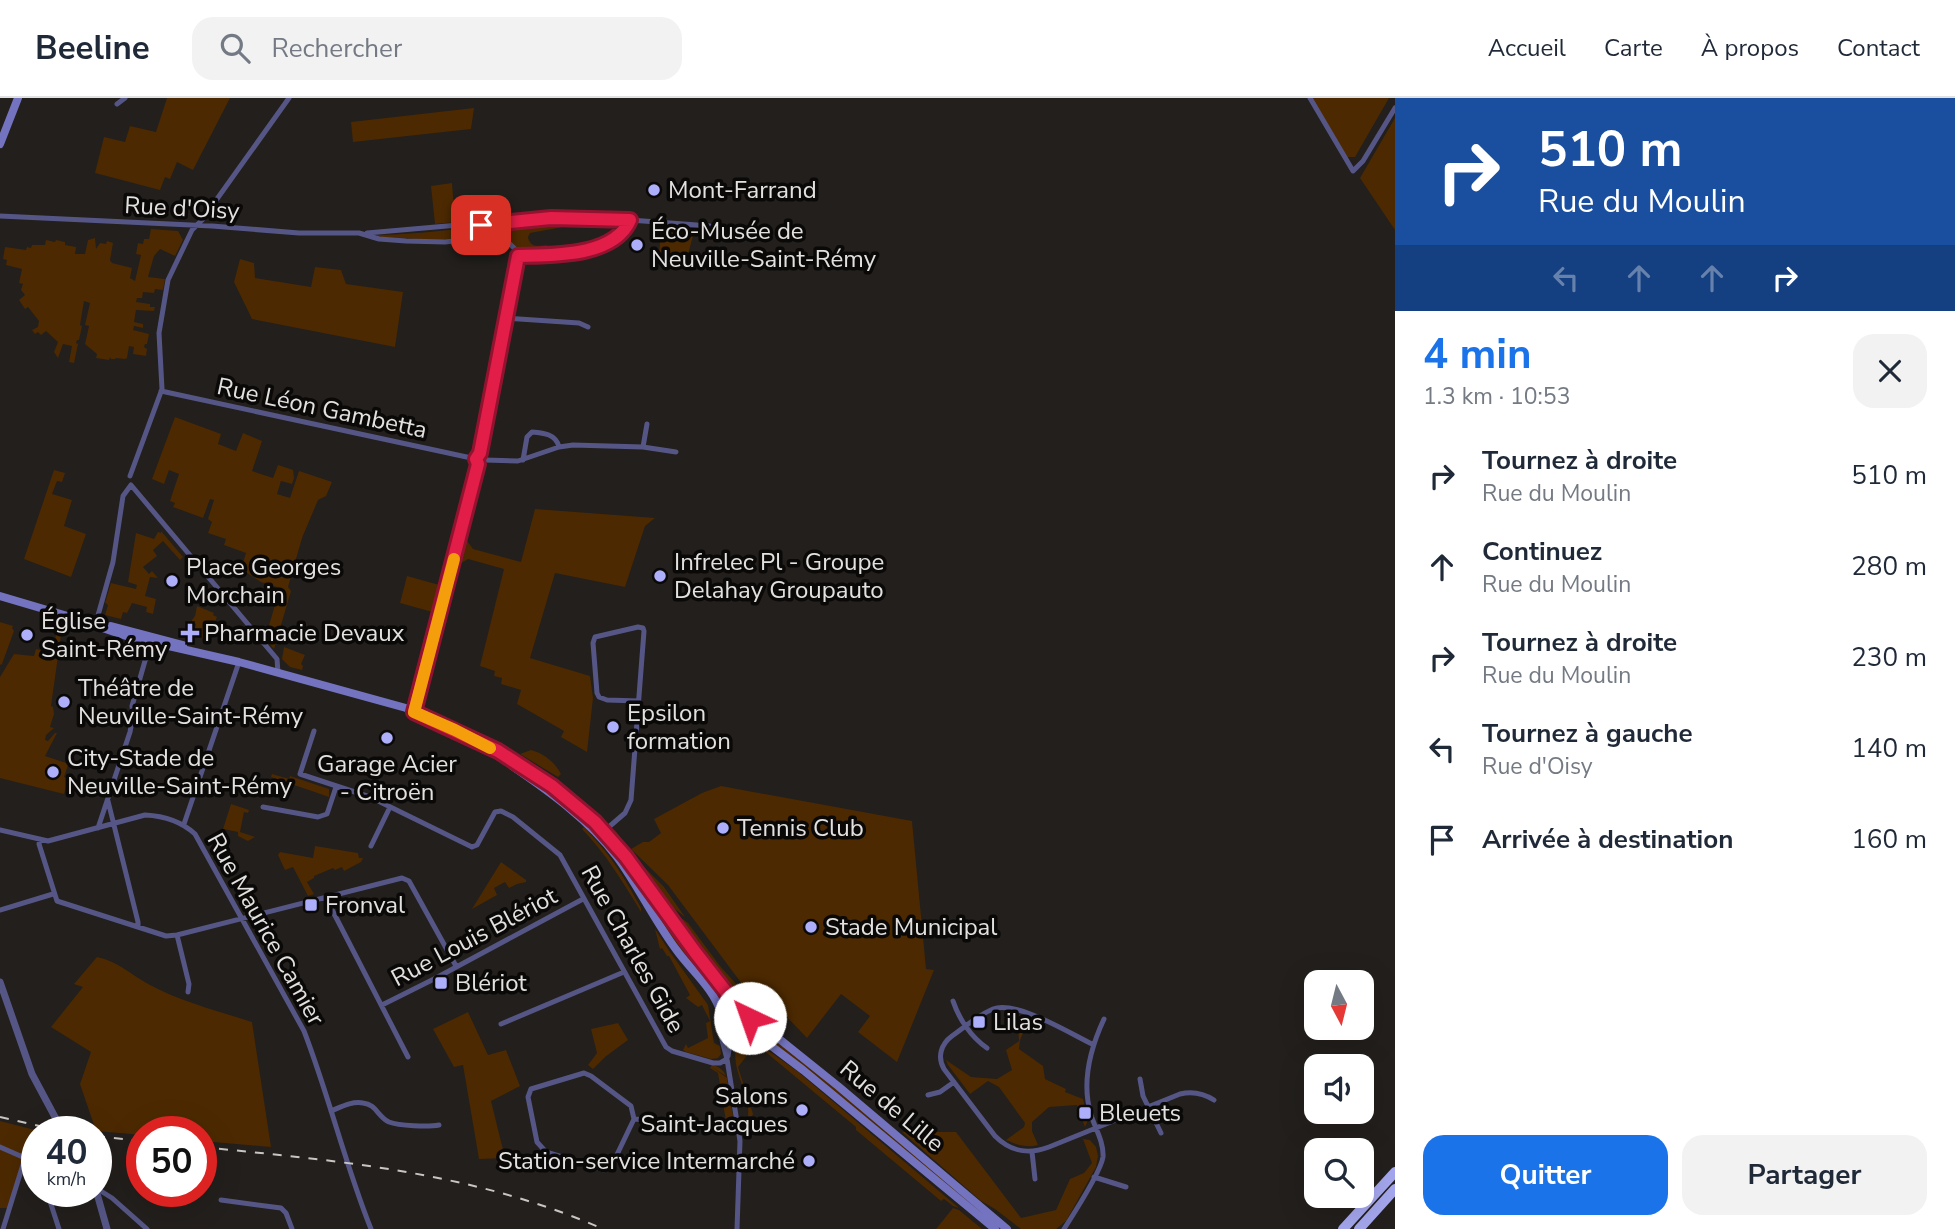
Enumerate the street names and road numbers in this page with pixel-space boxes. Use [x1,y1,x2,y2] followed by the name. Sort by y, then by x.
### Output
[124,189,241,227] street label: Rue d'Oisy
[214,370,430,446] street label: Rue Léon Gambetta
[200,827,332,1031] street label: Rue Maurice Camier
[574,860,692,1038] street label: Rue Charles Gide
[386,881,562,993] street label: Rue Louis Blériot
[833,1053,951,1159] street label: Rue de Lille

